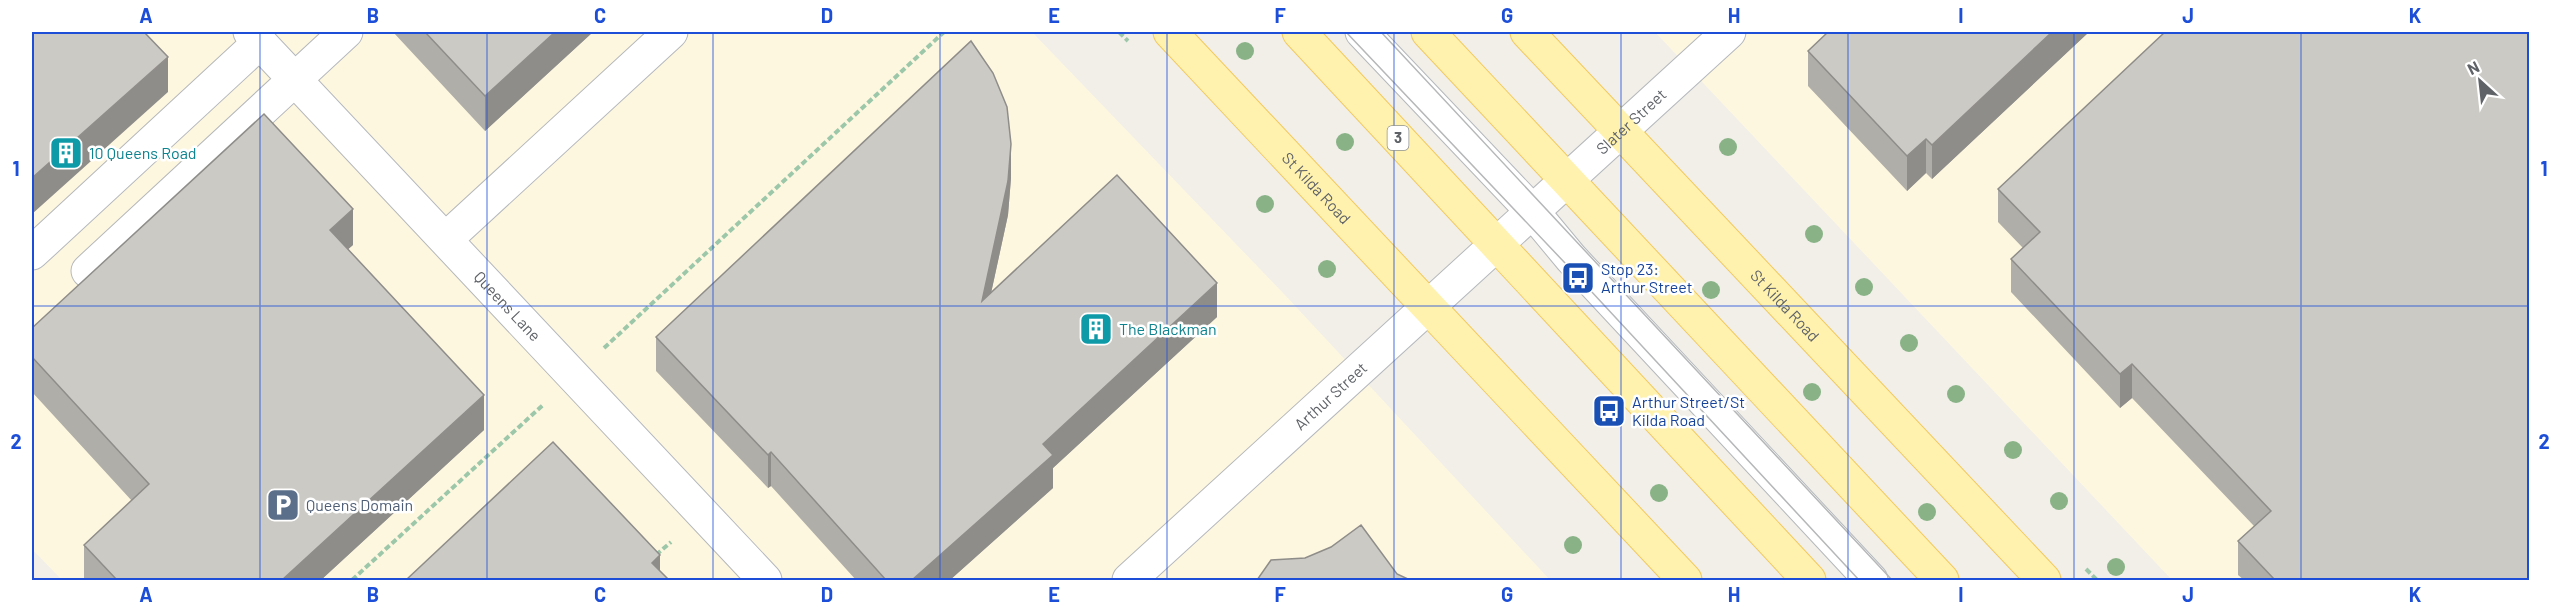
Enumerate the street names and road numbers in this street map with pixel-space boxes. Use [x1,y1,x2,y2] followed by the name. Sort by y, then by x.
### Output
[1592,84,1670,158] street label: Slater Street
[1388,126,1408,150] road number: 3
[1279,148,1355,227] street label: St Kilda Road
[1747,265,1824,345] street label: St Kilda Road
[471,267,545,344] street label: Queens Lane
[1290,358,1370,433] street label: Arthur Street

